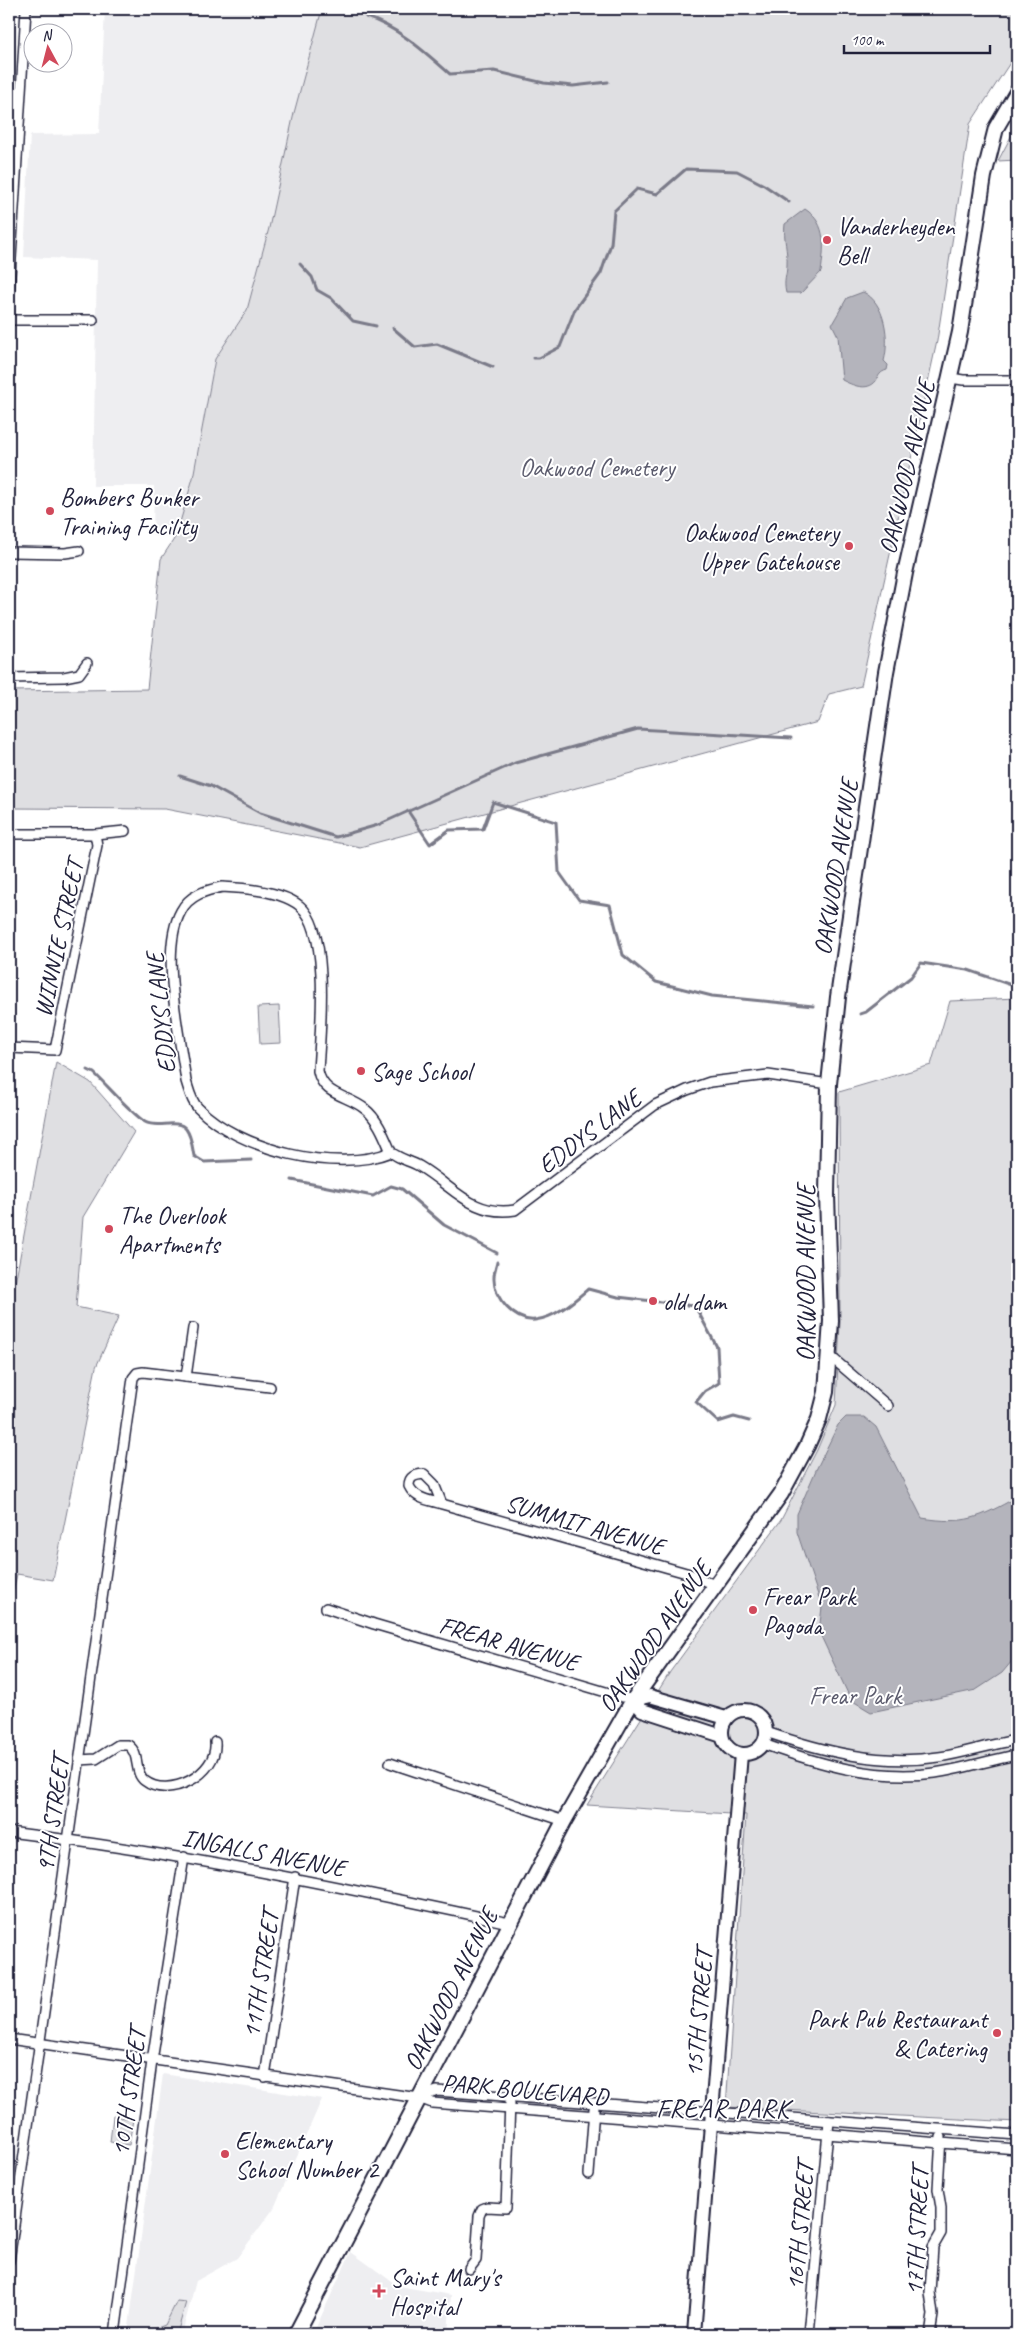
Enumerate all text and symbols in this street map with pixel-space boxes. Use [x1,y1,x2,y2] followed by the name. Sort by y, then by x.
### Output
[22,22,72,72] north arrow
[844,22,990,54] scale bar
[41,26,54,45] text: N
[851,31,885,50] text: 100 m
[837,211,955,272] place label: Vanderheyden Bell
[821,234,833,246] marker: Vanderheyden Bell
[871,374,943,557] street label: OAKWOOD AVENUE
[520,452,677,484] park label: Oakwood Cemetery
[60,482,201,543] place label: Bombers Bunker Training Facility
[44,505,56,517] marker: Bombers Bunker Training Facility
[684,517,841,578] place label: Oakwood Cemetery Upper Gatehouse
[843,540,855,552] marker: Oakwood Cemetery Upper Gatehouse
[806,774,866,957] street label: OAKWOOD AVENUE
[27,851,92,1020] street label: WINNIE STREET
[138,948,183,1075] street label: EDDYS LANE
[371,1056,476,1088] place label: Sage School
[355,1065,367,1077] marker: Sage School
[531,1080,650,1181] street label: EDDYS LANE
[790,1181,822,1362] street label: OAKWOOD AVENUE
[119,1200,227,1261] place label: The Overlook Apartments
[103,1223,115,1235] marker: The Overlook Apartments
[663,1286,728,1318] place label: old dam
[647,1295,659,1307] marker: old dam
[502,1487,671,1564] street label: SUMMIT AVENUE
[591,1552,721,1718] street label: OAKWOOD AVENUE
[763,1581,857,1642] place label: Frear Park Pagoda
[747,1604,759,1616] marker: Frear Park Pagoda
[435,1609,585,1680] street label: FREAR AVENUE
[809,1680,903,1712] park label: Frear Park
[29,1748,78,1874] street label: 9TH STREET
[180,1821,351,1885] street label: INGALLS AVENUE
[396,1900,507,2076] street label: OAKWOOD AVENUE
[235,1902,288,2040] street label: 11TH STREET
[677,1941,721,2078] street label: 15TH STREET
[808,2004,990,2065] place label: Park Pub Restaurant & Catering
[104,2020,155,2158] street label: 10TH STREET
[991,2027,1003,2039] marker: Park Pub Restaurant & Catering
[441,2067,611,2113] street label: PARK BOULEVARD
[656,2092,794,2125] district label: FREAR PARK
[235,2125,380,2186] place label: Elementary School Number 2
[219,2148,231,2160] marker: Elementary School Number 2
[778,2154,822,2291] street label: 16TH STREET
[898,2160,937,2296] street label: 17TH STREET
[390,2262,503,2323] place label: Saint Mary's Hospital
[372,2284,386,2298] marker: Saint Mary's Hospital

